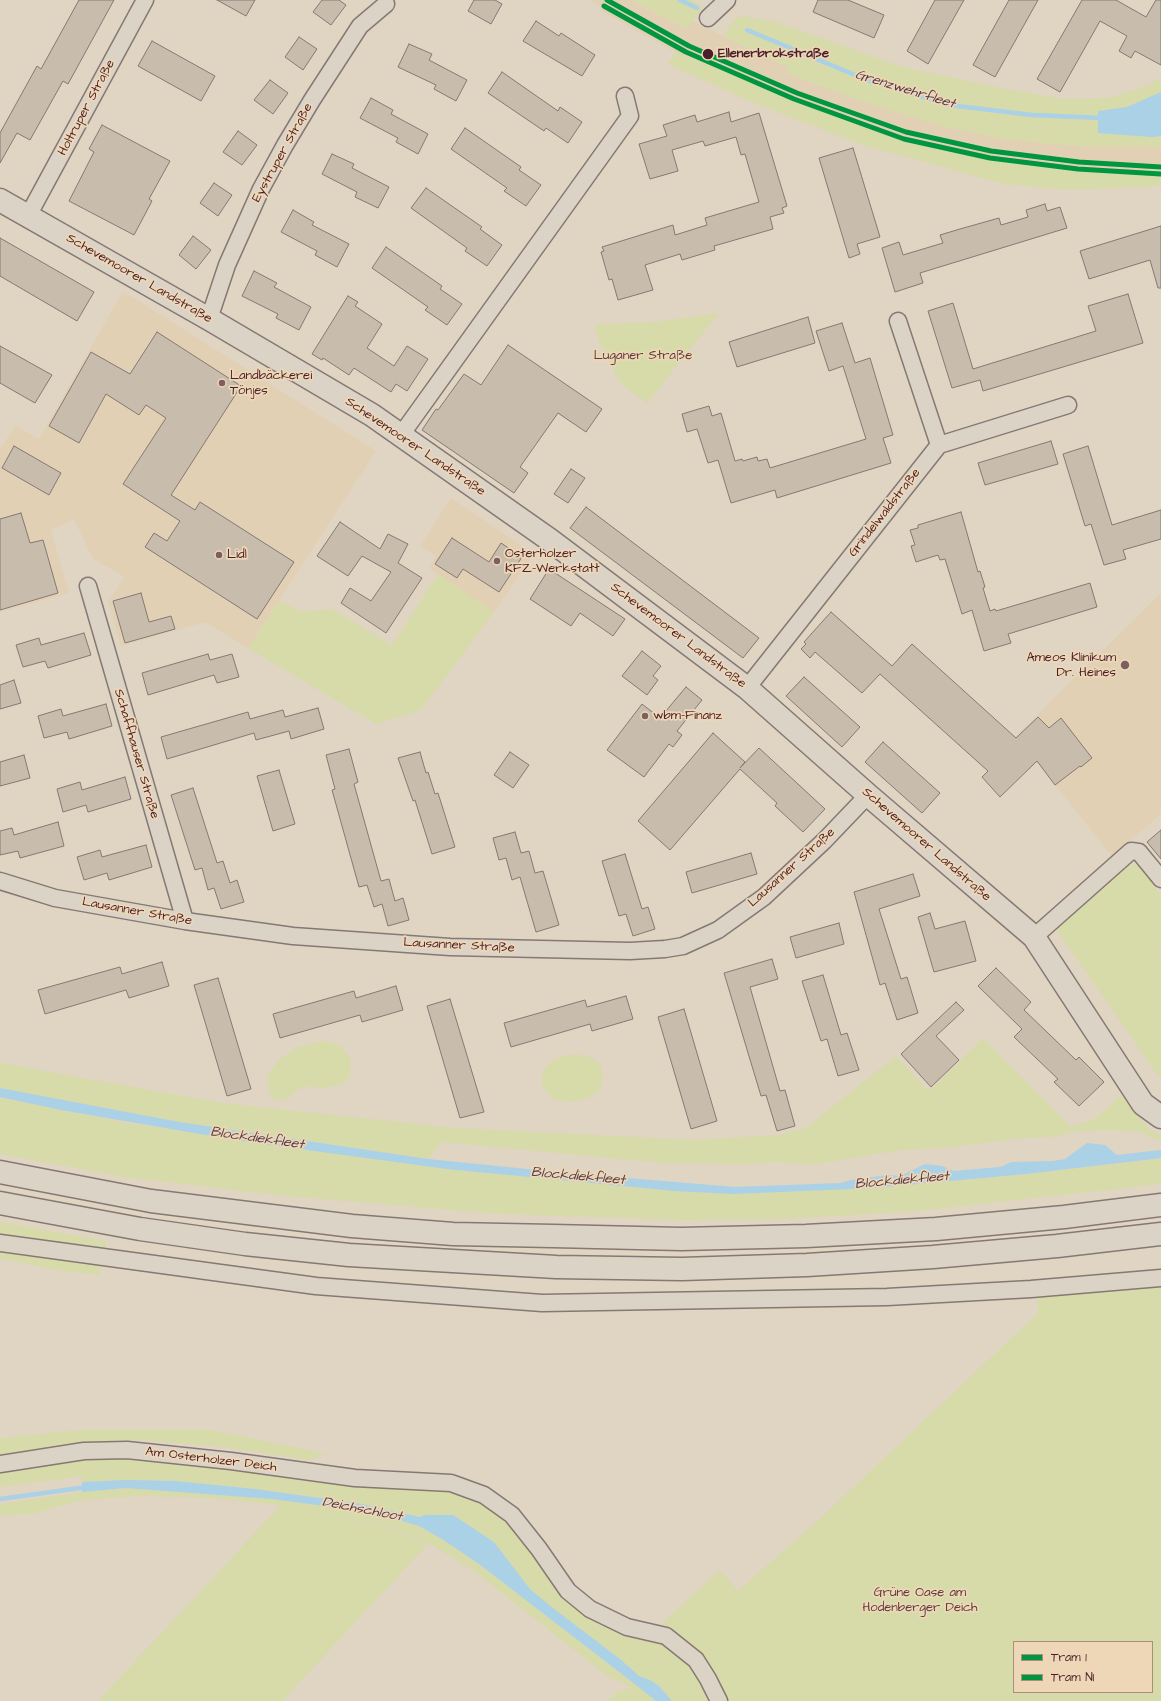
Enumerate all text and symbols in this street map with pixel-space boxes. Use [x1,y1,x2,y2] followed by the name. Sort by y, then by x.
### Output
[718,46,829,62] place label: Ellenerbrokstraße
[701,47,715,61] marker: Ellenerbrokstraße
[55,57,119,159] street label: Holtruper Straße
[853,67,957,113] water label: Grenzwehrfleet
[249,101,317,205] street label: Eystruper Straße
[63,231,215,327] street label: Schevemoorer Landstraße
[594,348,692,364] park label: Luganer Straße
[230,368,312,399] place label: Landbäckerei Tönjes
[217,378,227,388] marker: Landbäckerei Tönjes
[342,394,488,500] street label: Schevemoorer Landstraße
[846,466,924,560] street label: Grindelwaldstraße
[505,546,599,577] place label: Osterholzer KFZ-Werkstatt
[227,547,247,563] place label: Lidl
[214,550,224,560] marker: Lidl
[492,556,502,566] marker: Osterholzer KFZ-Werkstatt
[607,580,749,692] street label: Schevemoorer Landstraße
[1026,650,1116,681] place label: Ameos Klinikum Dr. Heines
[1119,659,1131,671] marker: Ameos Klinikum Dr. Heines
[110,687,162,821] street label: Schaffhauser Straße
[653,708,722,724] place label: wbm-Finanz
[640,711,650,721] marker: wbm-Finanz
[858,785,994,905] street label: Schevemoorer Landstraße
[745,825,839,911] street label: Lausanner Straße
[81,895,193,929] street label: Lausanner Straße
[403,935,515,957] street label: Lausanner Straße
[209,1124,305,1154] water label: Blockdiekfleet
[530,1165,626,1189] water label: Blockdiekfleet
[854,1169,950,1193] water label: Blockdiekfleet
[145,1444,277,1476] street label: Am Osterholzer Deich
[321,1494,403,1526] water label: Deichschloot
[862,1585,978,1616] park label: Grüne Oase am Hodenberger Deich
[1013,1641,1153,1693] legend
[1051,1649,1087,1666] text: Tram 1
[1051,1669,1094,1686] text: Tram N1

